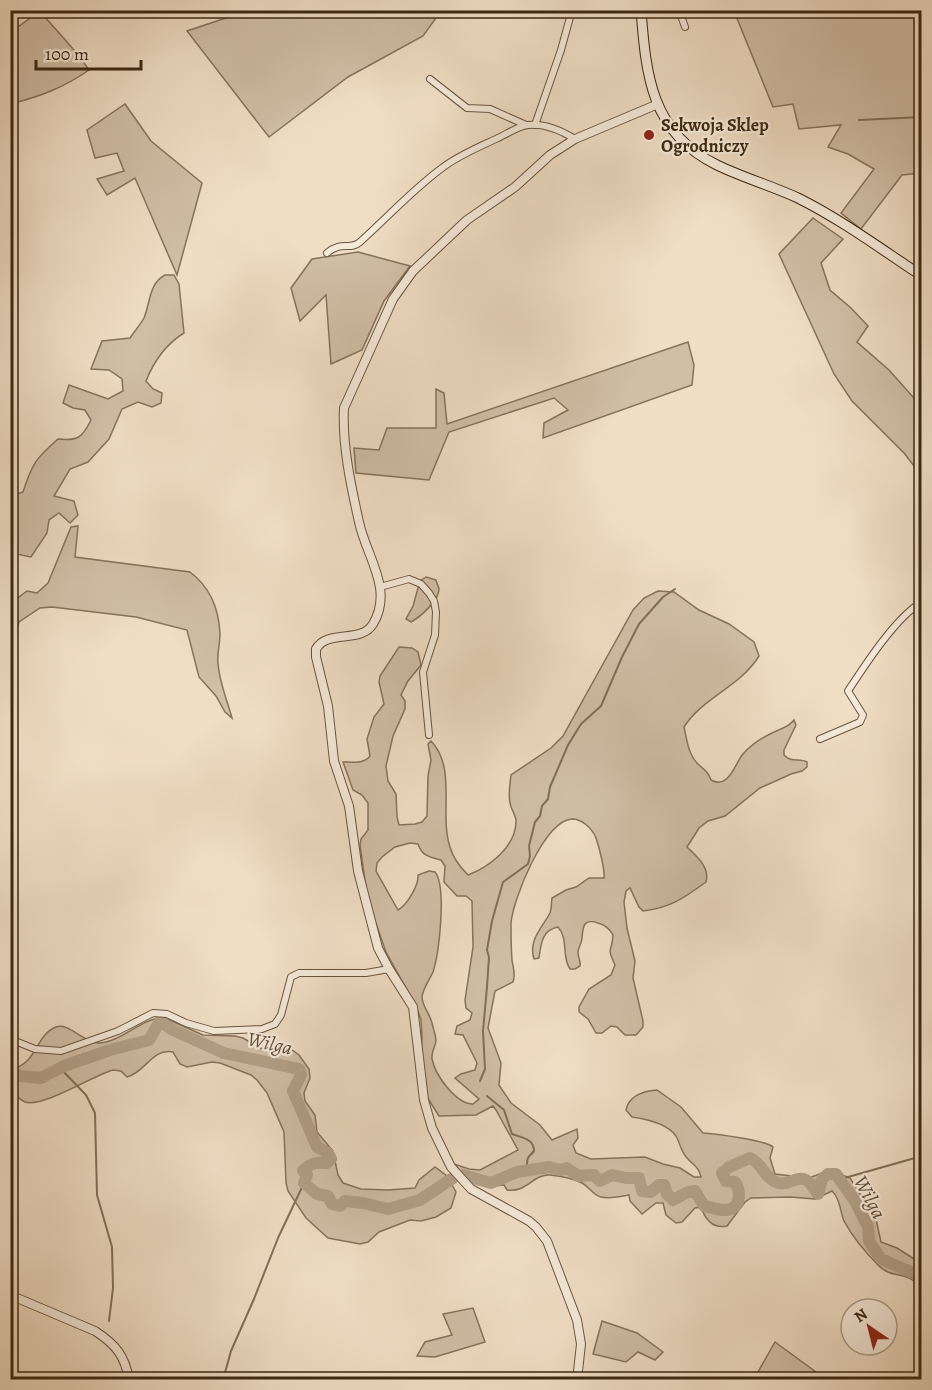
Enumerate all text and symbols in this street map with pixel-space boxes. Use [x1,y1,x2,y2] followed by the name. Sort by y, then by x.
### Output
[36,33,141,71] scale bar
[45,42,89,66] text: 100 m
[661,113,769,158] place label: Sekwoja Sklep Ogrodniczy
[642,128,656,142] marker: Sekwoja Sklep Ogrodniczy
[245,1025,295,1062] water label: Wilga
[847,1171,892,1224] water label: Wilga
[839,1297,899,1357] north arrow
[850,1303,872,1328] text: N

